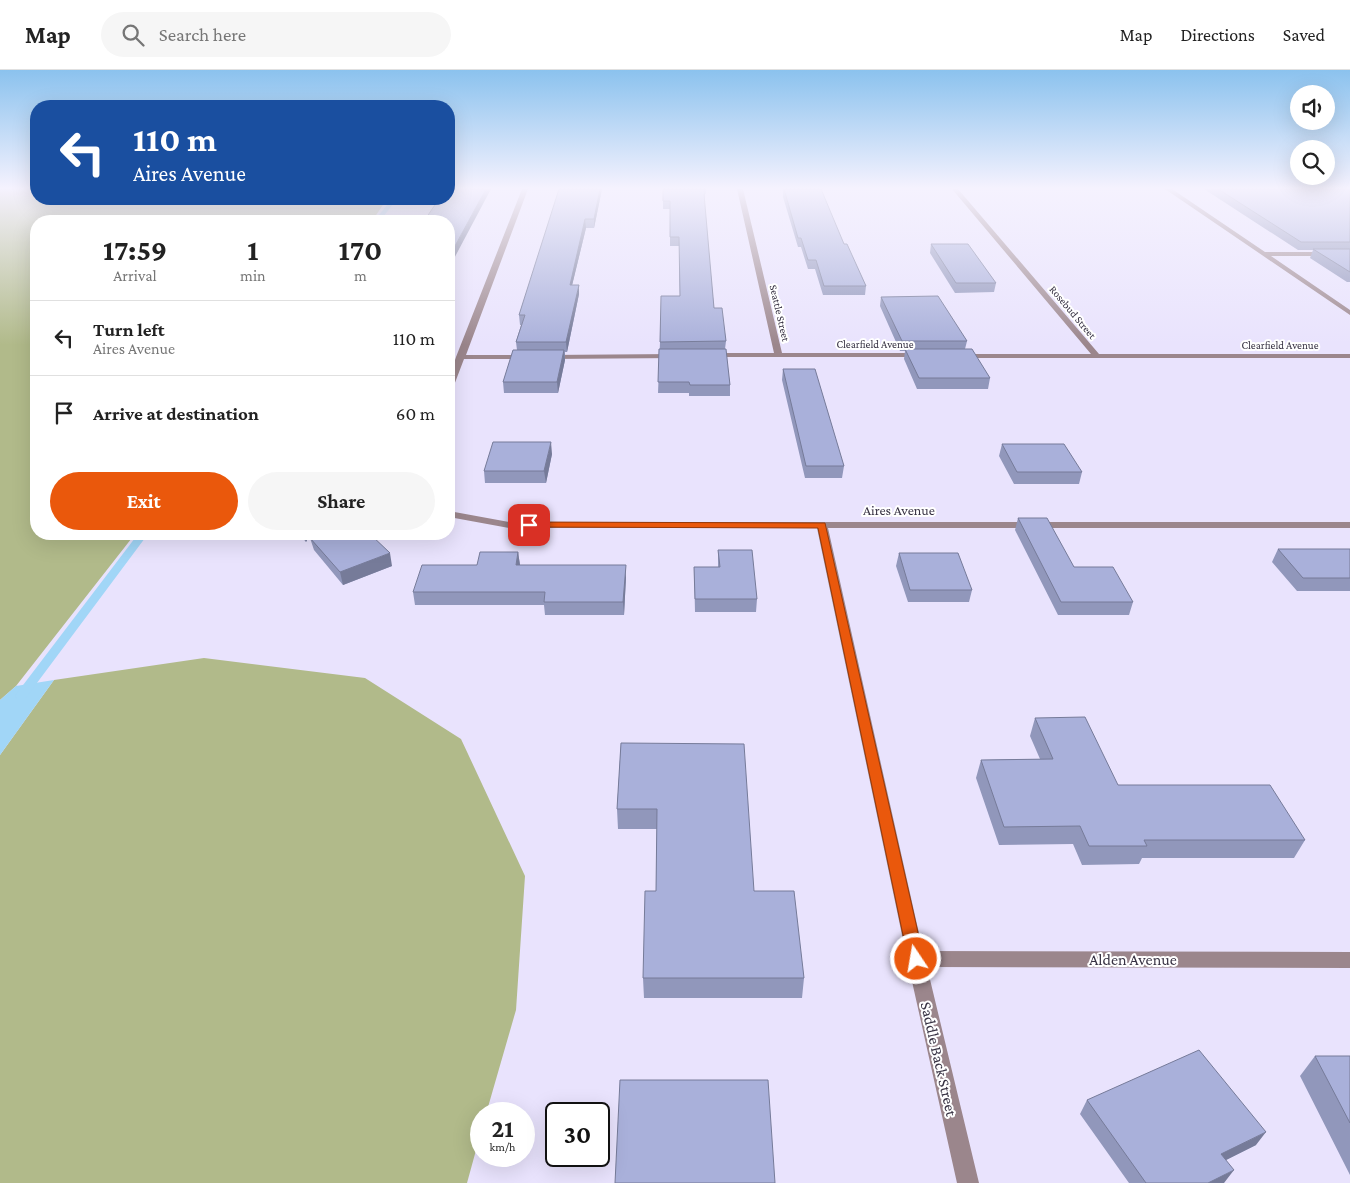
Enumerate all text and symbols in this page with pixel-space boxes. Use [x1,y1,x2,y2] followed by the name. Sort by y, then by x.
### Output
[101,12,451,57] search box
[25,21,71,48] text: Map
[119,21,147,49] icon: search
[159,24,246,45] text: Search here
[1120,25,1152,45] text: Map
[1180,25,1255,45] text: Directions
[1283,25,1325,45] text: Saved
[1290,85,1335,185] map controls
[1290,85,1335,130] button: sound
[50,120,115,185] icon: left
[133,120,217,159] text: 110 m
[1290,140,1335,185] button: search
[133,161,246,186] text: Aires Avenue
[103,233,167,266] text: 17:59
[247,233,259,266] text: 1
[339,233,382,266] text: 170
[113,267,157,284] text: Arrival
[240,267,266,284] text: min
[354,267,367,284] text: m
[768,283,792,343] street label: Seattle Street
[1047,283,1099,341] street label: Rosebud Street
[93,319,165,340] text: Turn left
[50,324,78,352] icon: left
[393,328,435,349] text: 110 m
[836,338,914,350] street label: Clearfield Avenue
[1241,339,1319,351] street label: Clearfield Avenue
[93,340,175,357] text: Aires Avenue
[50,399,78,427] icon: arrive
[93,403,259,424] text: Arrive at destination
[396,403,435,424] text: 60 m
[50,472,238,530] button: Exit
[248,472,435,530] button: Share
[863,502,935,518] street label: Aires Avenue
[508,504,550,546] pin
[515,511,543,539] icon: arrive
[889,932,941,984] position arrow
[1089,951,1177,968] street label: Alden Avenue
[918,1000,961,1119] street label: Saddle Back Street
[545,1102,610,1167] speed limit sign: 30
[491,1115,514,1142] text: 21
[490,1140,515,1154] text: km/h

